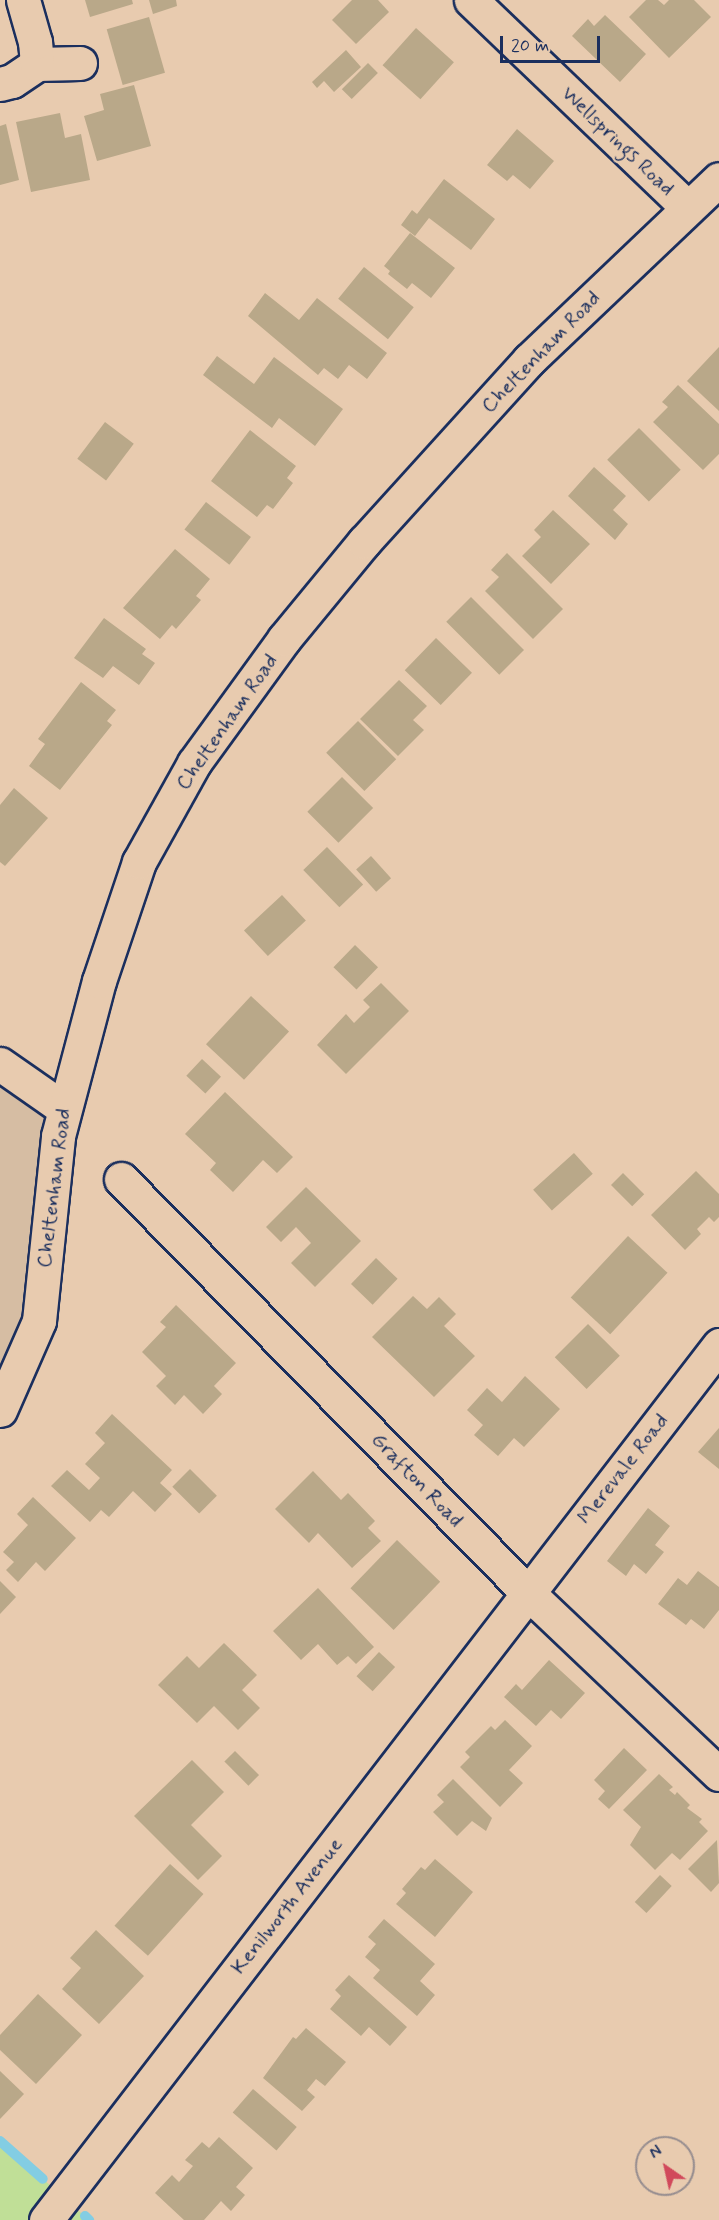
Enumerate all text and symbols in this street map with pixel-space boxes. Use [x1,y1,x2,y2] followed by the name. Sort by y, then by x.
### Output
[503,24,604,62] scale bar
[511,34,549,58] text: 20 m
[556,81,680,201] street label: Wellsprings Road
[476,285,606,419] street label: Cheltenham Road
[171,649,283,795] street label: Cheltenham Road
[32,1107,76,1269] street label: Cheltenham Road
[573,1409,673,1529] street label: Merevale Road
[366,1428,468,1532] street label: Grafton Road
[226,1833,348,1979] street label: Kenilworth Avenue
[635,2136,695,2196] north arrow
[645,2141,666,2164] text: N

